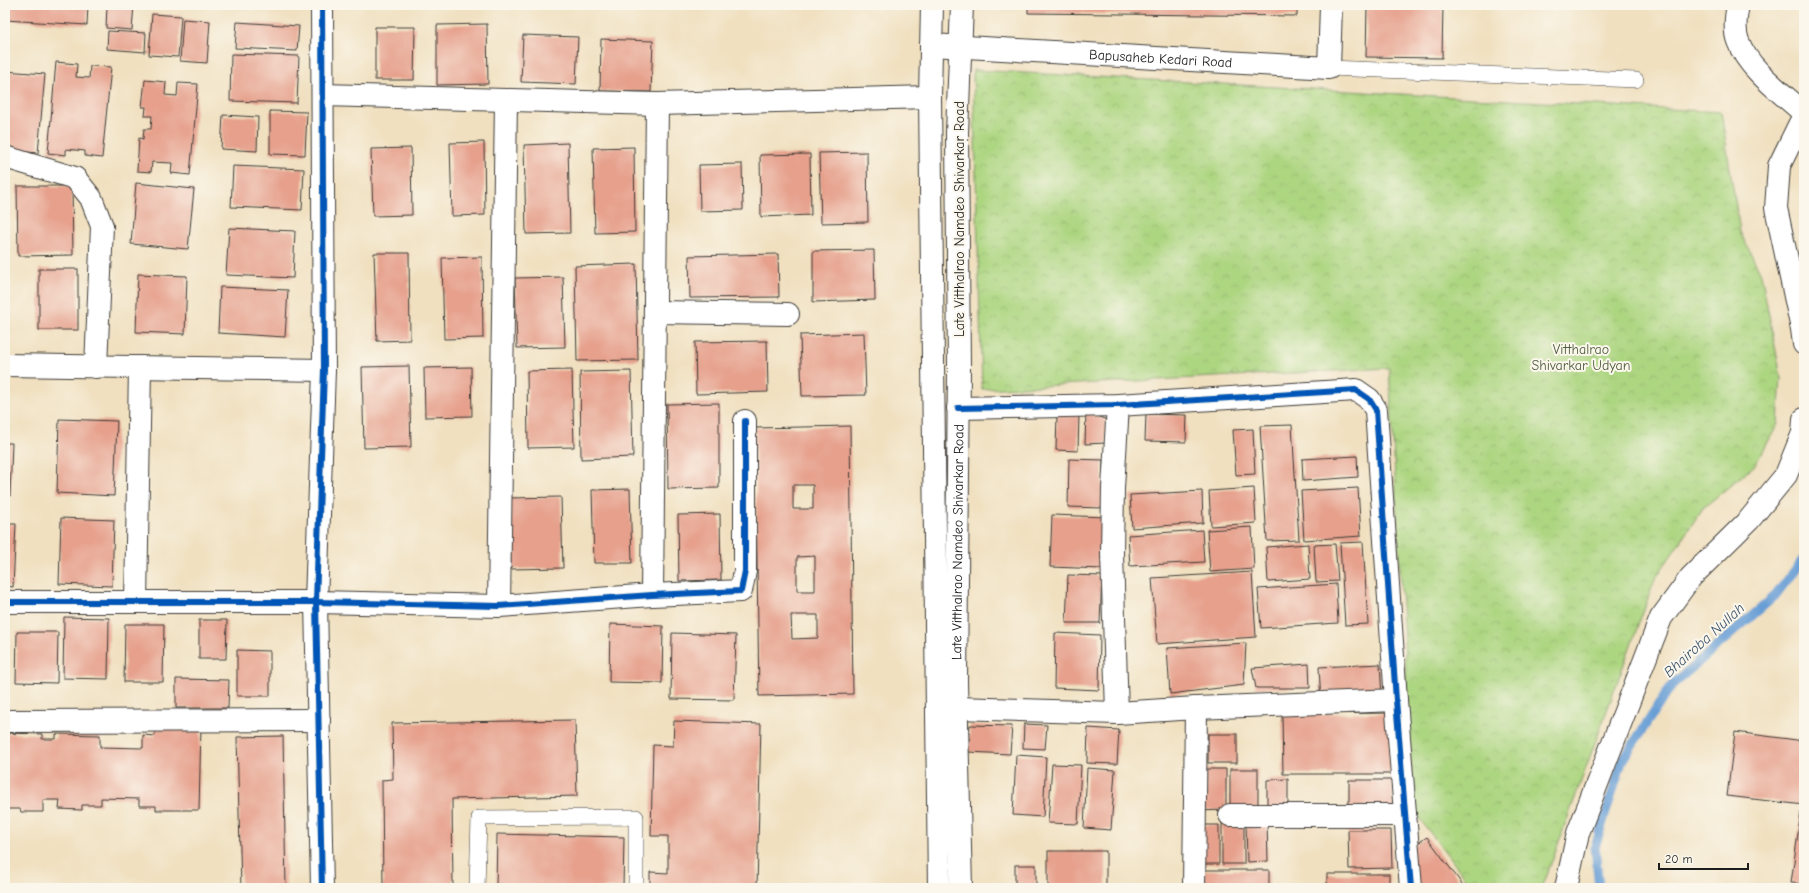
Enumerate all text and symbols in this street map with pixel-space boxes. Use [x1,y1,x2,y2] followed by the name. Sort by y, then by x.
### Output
[1089,46,1233,71] street label: Bapusaheb Kedari Road
[951,101,968,337] street label: Late Vitthalrao Namdeo Shivarkar Road
[1532,341,1630,374] park label: Vitthalrao Shivarkar Udyan
[948,424,967,660] street label: Late Vitthalrao Namdeo Shivarkar Road
[1660,599,1748,681] water label: Bhairoba Nullah
[1659,845,1748,871] scale bar
[1665,852,1693,866] text: 20 m

